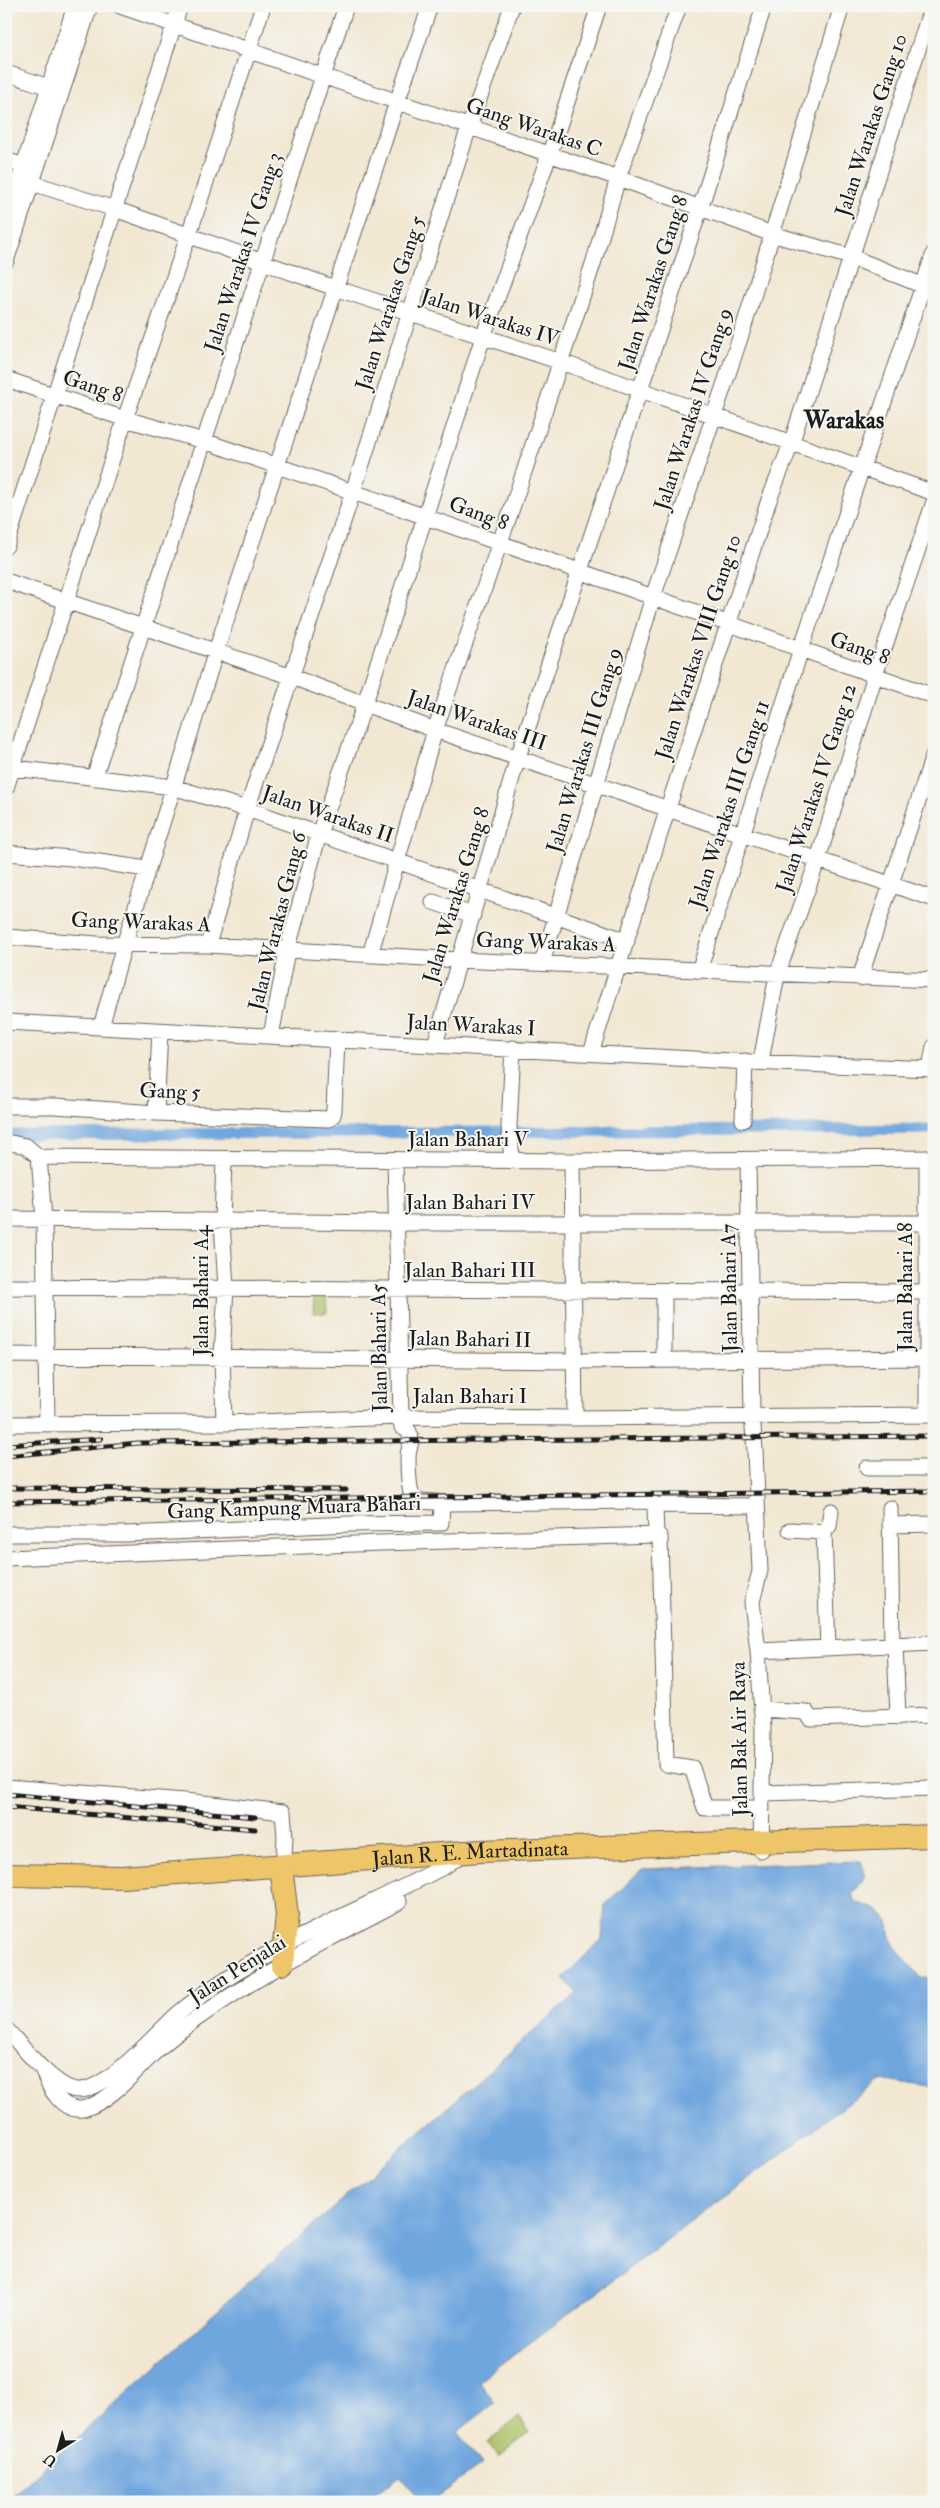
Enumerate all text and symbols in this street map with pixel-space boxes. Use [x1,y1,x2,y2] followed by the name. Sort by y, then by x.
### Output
[829,30,914,221] street label: Jalan Warakas Gang 10
[462,92,605,163] street label: Gang Warakas C
[198,149,288,356] street label: Jalan Warakas IV Gang 3
[612,192,695,375] street label: Jalan Warakas Gang 8
[349,212,432,395] street label: Jalan Warakas Gang 5
[416,282,564,353] street label: Jalan Warakas IV
[648,305,739,515] street label: Jalan Warakas IV Gang 9
[59,364,127,409] street label: Gang 8
[803,405,884,436] district label: Warakas
[445,490,513,537] street label: Gang 8
[649,531,748,764] street label: Jalan Warakas VIII Gang 10
[826,626,894,671] street label: Gang 8
[540,644,629,857] street label: Jalan Warakas III Gang 9
[770,680,863,897] street label: Jalan Warakas IV Gang 12
[402,684,550,757] street label: Jalan Warakas III
[683,697,776,913] street label: Jalan Warakas III Gang 11
[257,779,397,850] street label: Jalan Warakas II
[417,804,496,987] street label: Jalan Warakas Gang 8
[242,828,313,1014] street label: Jalan Warakas Gang 6
[71,907,211,938] street label: Gang Warakas A
[476,927,616,958] street label: Gang Warakas A
[405,1009,536,1042] street label: Jalan Warakas I
[139,1077,202,1106] street label: Gang 5
[407,1126,530,1153] street label: Jalan Bahari V
[404,1189,536,1216] street label: Jalan Bahari IV
[892,1222,919,1353] street label: Jalan Bahari A8
[715,1223,744,1354] street label: Jalan Bahari A7
[188,1224,215,1357] street label: Jalan Bahari A4
[403,1257,536,1284] street label: Jalan Bahari III
[365,1283,394,1413] street label: Jalan Bahari A5
[407,1325,532,1354] street label: Jalan Bahari II
[412,1383,527,1410] street label: Jalan Bahari I
[167,1490,422,1525] street label: Gang Kampung Muara Bahari
[725,1661,754,1818] street label: Jalan Bak Air Raya
[370,1835,569,1873] street label: Jalan R. E. Martadinata
[182,1929,292,2011] street label: Jalan Penjalai
[32,2426,82,2476] north arrow
[40,2450,60,2470] text: U

